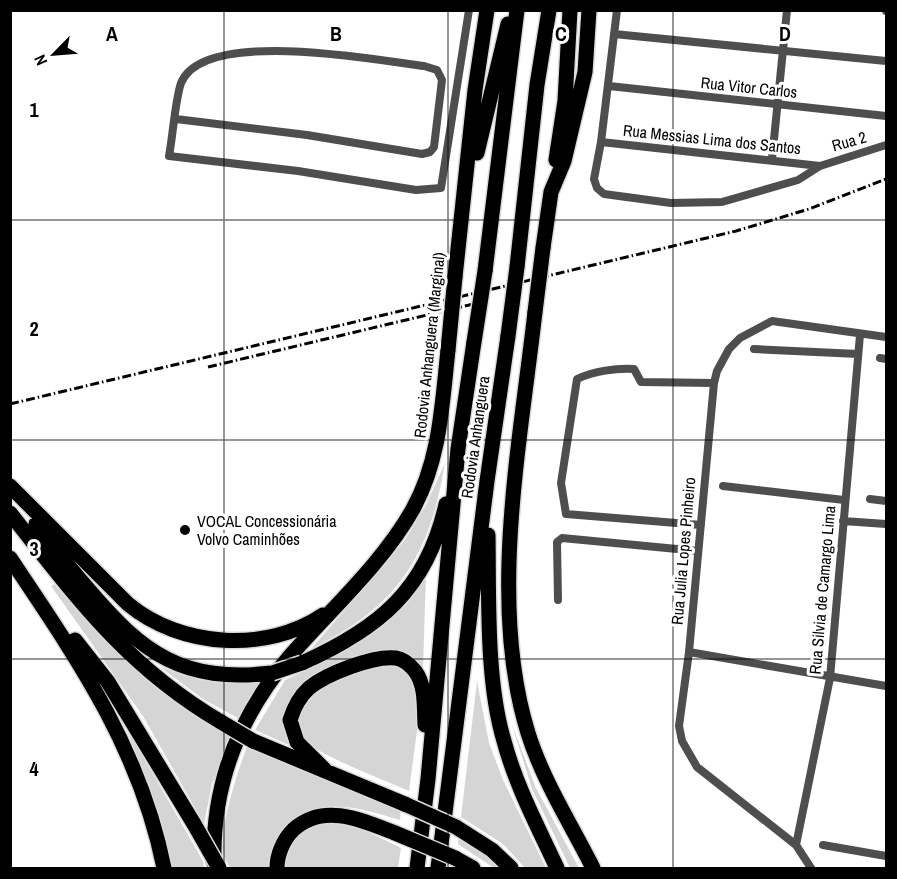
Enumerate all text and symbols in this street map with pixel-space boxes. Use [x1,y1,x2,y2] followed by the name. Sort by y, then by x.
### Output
[106,20,118,47] text: A
[330,20,342,47] text: B
[555,20,567,47] text: C
[779,20,791,47] text: D
[24,24,84,84] north arrow
[28,51,52,69] text: N
[700,71,798,103] street label: Rua Vitor Carlos
[29,96,39,123] text: 1
[622,119,802,159] street label: Rua Messias Lima dos Santos
[829,126,869,156] street label: Rua 2
[408,251,450,439] street label: Rodovia Anhanguera (Marginal)
[29,315,39,342] text: 2
[456,374,495,500] street label: Rodovia Anhanguera
[666,476,700,626] street label: Rua Julia Lopes Pinheiro
[804,504,840,675] street label: Rua Silvia de Camargo Lima
[197,510,337,550] place label: VOCAL Concessionária Volvo Caminhões
[178,523,192,537] marker: VOCAL Concessionária Volvo Caminhões
[29,535,39,562] text: 3
[29,755,39,782] text: 4

